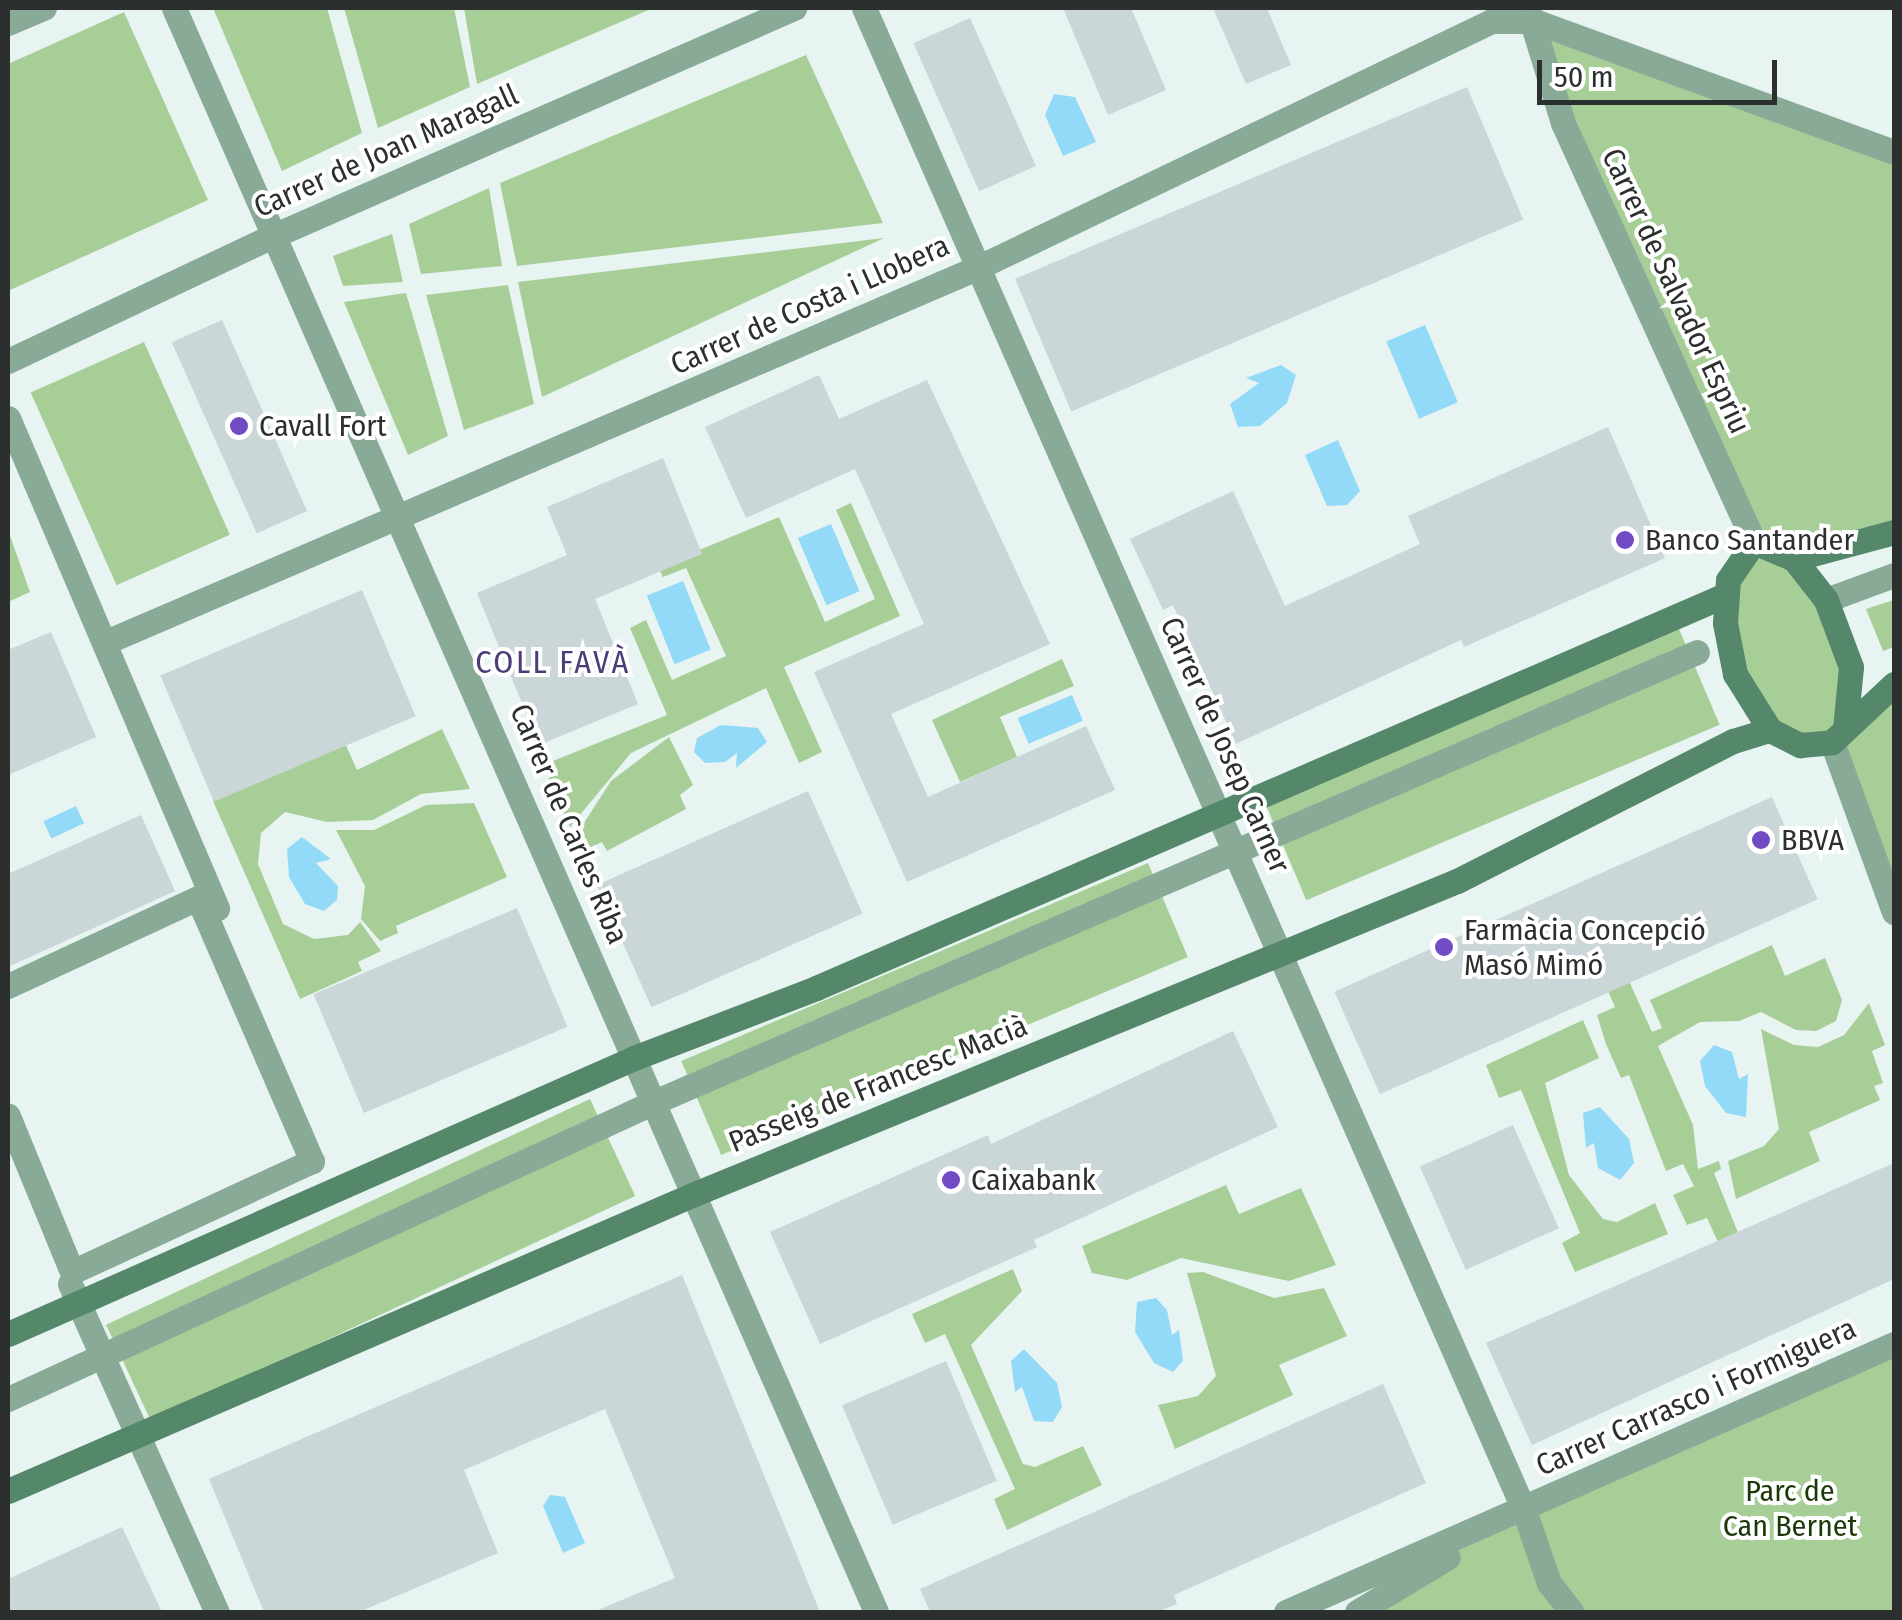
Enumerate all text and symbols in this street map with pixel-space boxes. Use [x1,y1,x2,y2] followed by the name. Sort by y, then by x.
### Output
[1542,40,1782,102] scale bar
[1554,59,1614,95] text: 50 m
[248,77,524,225] street label: Carrer de Joan Maragall
[1594,143,1758,439] street label: Carrer de Salvador Espriu
[665,227,955,383] street label: Carrer de Costa i Llobera
[259,408,387,444] place label: Cavall Fort
[228,415,250,437] marker: Cavall Fort
[1645,522,1854,558] place label: Banco Santander
[1614,529,1636,551] marker: Banco Santander
[1152,612,1298,878] street label: Carrer de Josep Carner
[475,643,631,681] district label: COLL FAVÀ
[502,699,636,949] street label: Carrer de Carles Riba
[1781,822,1844,858] place label: BBVA
[1750,829,1772,851] marker: BBVA
[1464,912,1706,982] place label: Farmàcia Concepció Masó Mimó
[1433,936,1455,958] marker: Farmàcia Concepció Masó Mimó
[724,1008,1032,1160] street label: Passeig de Francesc Macià
[971,1162,1096,1198] place label: Caixabank
[940,1169,962,1191] marker: Caixabank
[1531,1310,1861,1484] street label: Carrer Carrasco i Formiguera
[1723,1473,1857,1544] park label: Parc de Can Bernet

